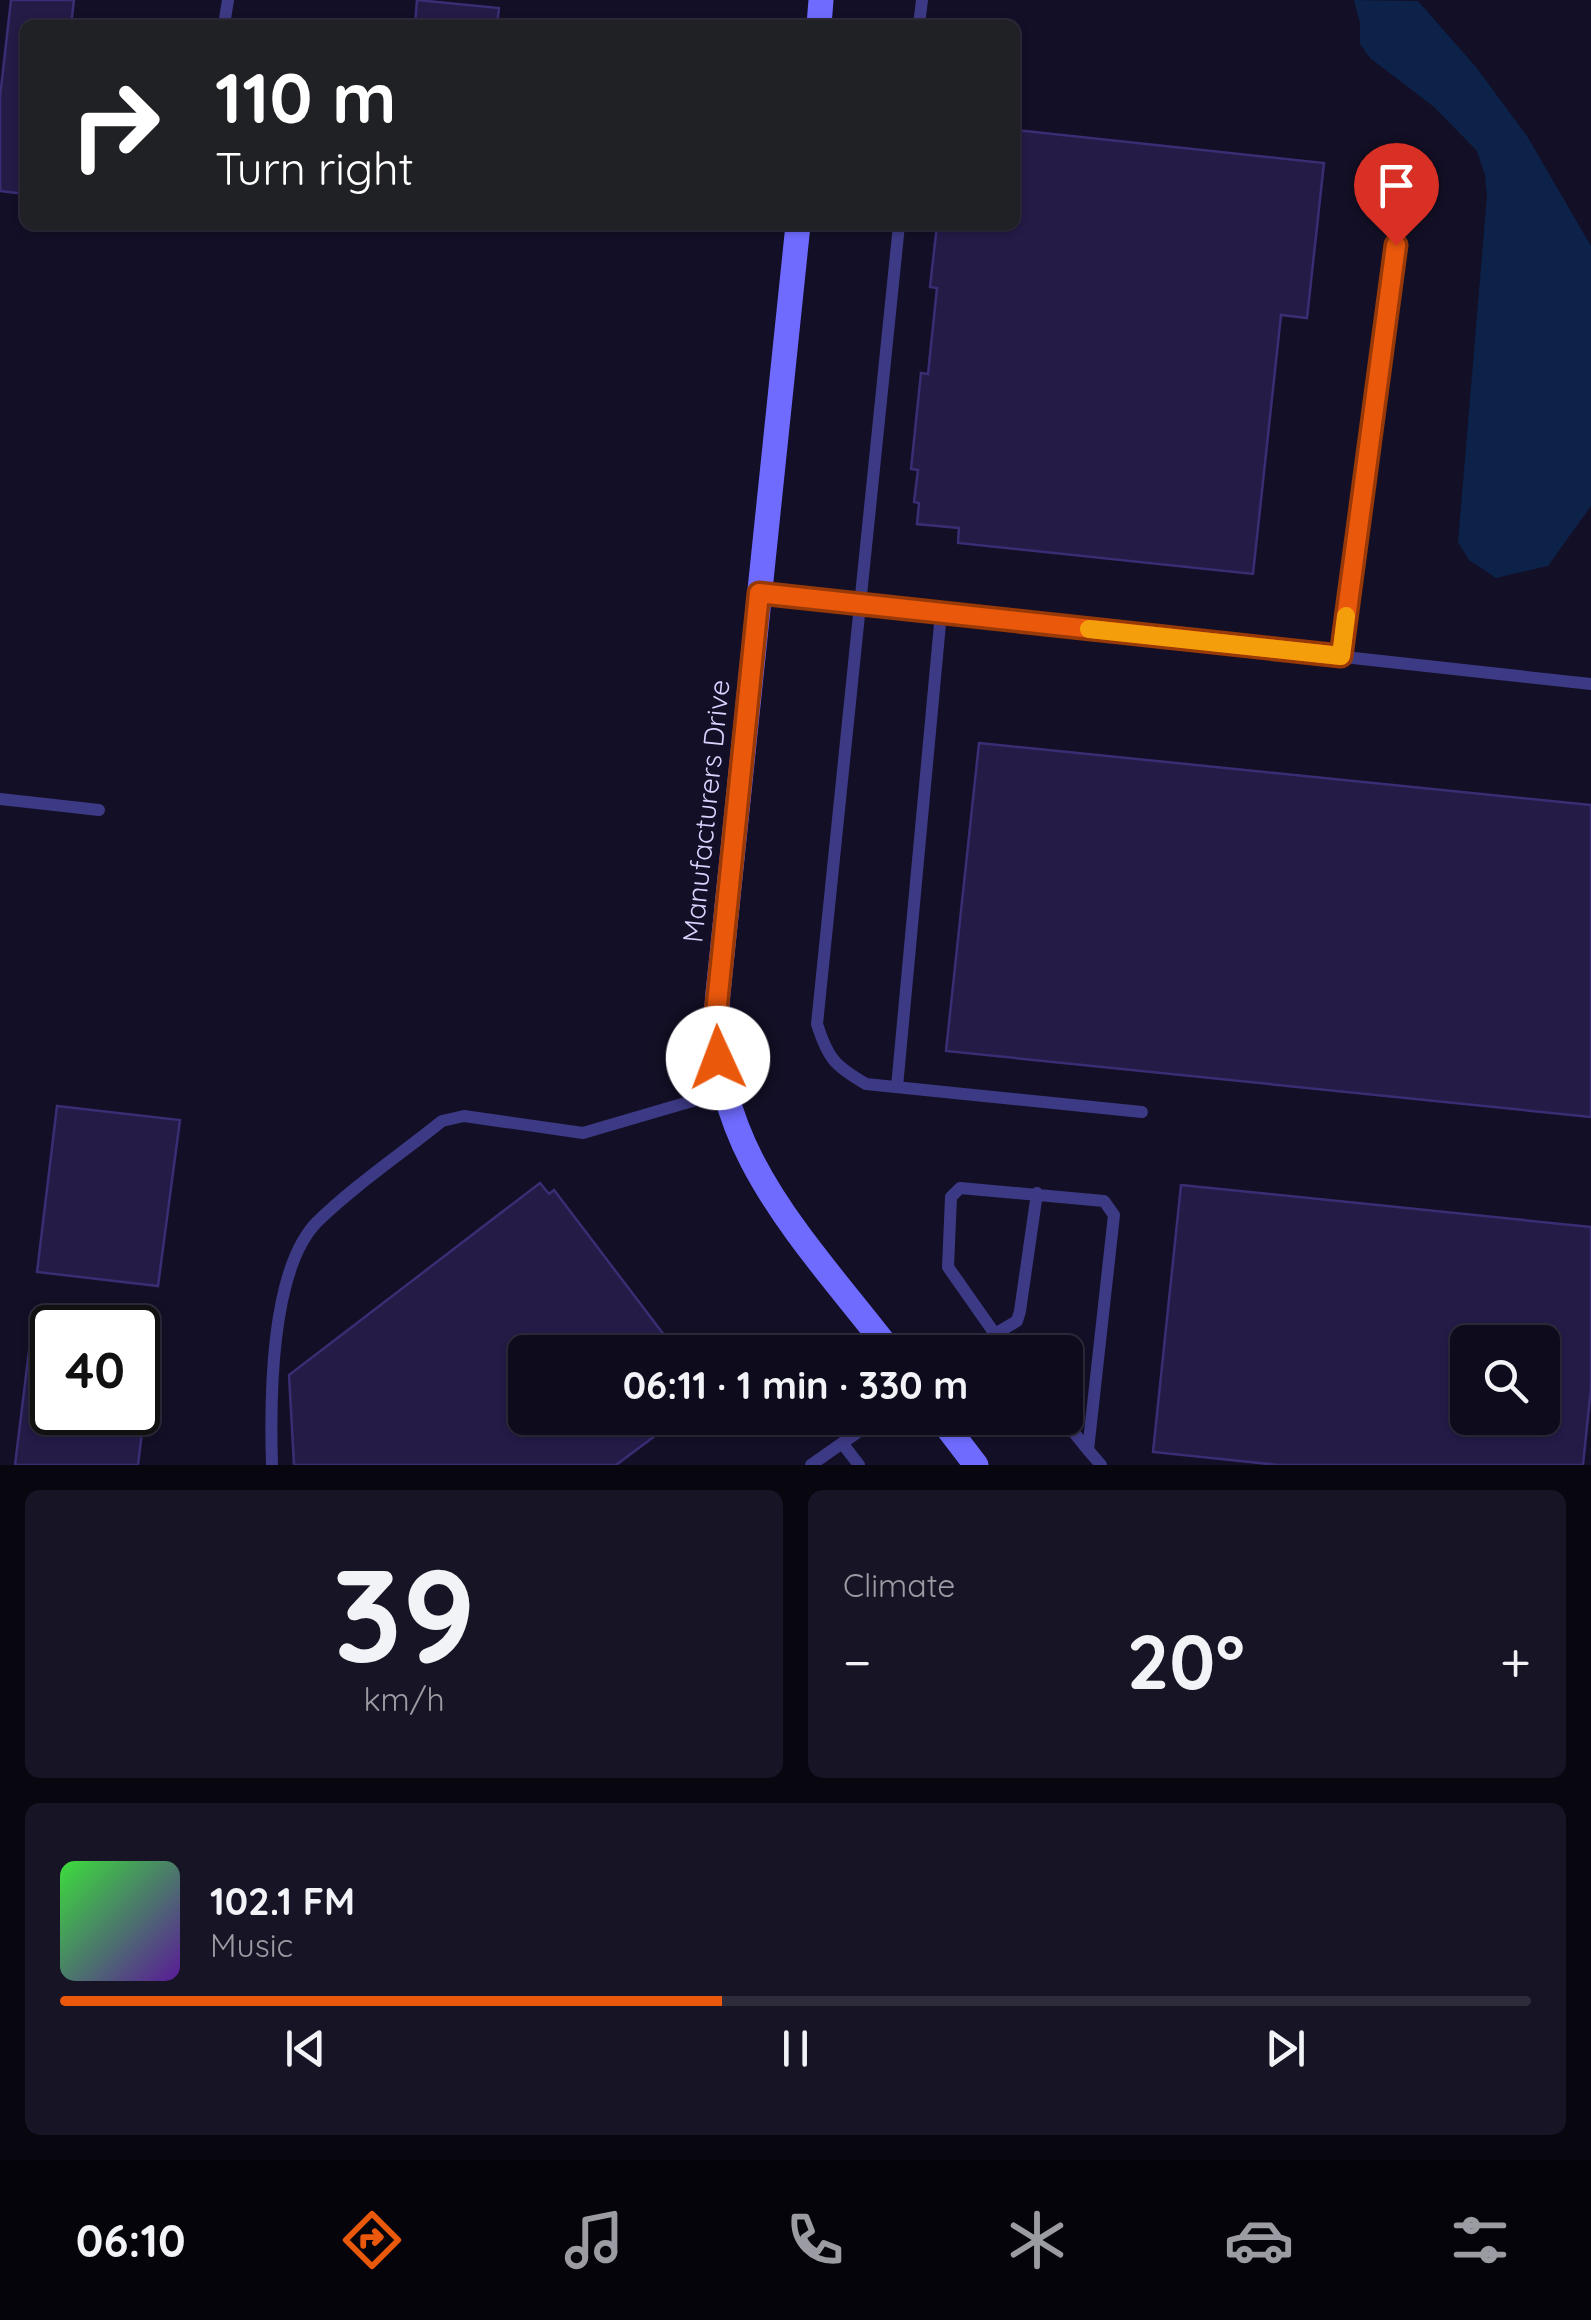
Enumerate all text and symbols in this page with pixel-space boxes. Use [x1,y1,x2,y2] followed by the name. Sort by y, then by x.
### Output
[215,53,397,141] text: 110 m
[50,60,180,190] icon: right
[215,140,414,196] text: Turn right
[1354,143,1439,246] pin
[1369,158,1424,213] icon: arrive
[674,678,737,944] street label: Manufacturers Drive
[666,1006,770,1110] position arrow
[30,1305,160,1435] speed limit sign: 40
[1450,1325,1560,1435] map controls
[1450,1325,1560,1435] button: search
[623,1361,968,1409] text: 06:11 · 1 min · 330 m
[332,1532,476,1695] text: 39
[843,1565,955,1605] text: Climate
[1127,1614,1245,1708] text: 20°
[843,1627,872,1696] text: −
[1500,1627,1531,1696] text: +
[363,1679,445,1719] text: km/h
[210,1877,355,1925] text: 102.1 FM
[210,1925,293,1965] text: Music
[278,2021,333,2076] icon: previous
[768,2021,823,2076] icon: pause
[1258,2021,1313,2076] icon: next
[337,2205,407,2275] icon: directions
[559,2205,629,2275] icon: music
[780,2205,850,2275] icon: phone
[1002,2205,1072,2275] icon: climate
[1224,2205,1294,2275] icon: car
[1445,2205,1515,2275] icon: filters
[76,2212,186,2268] text: 06:10

